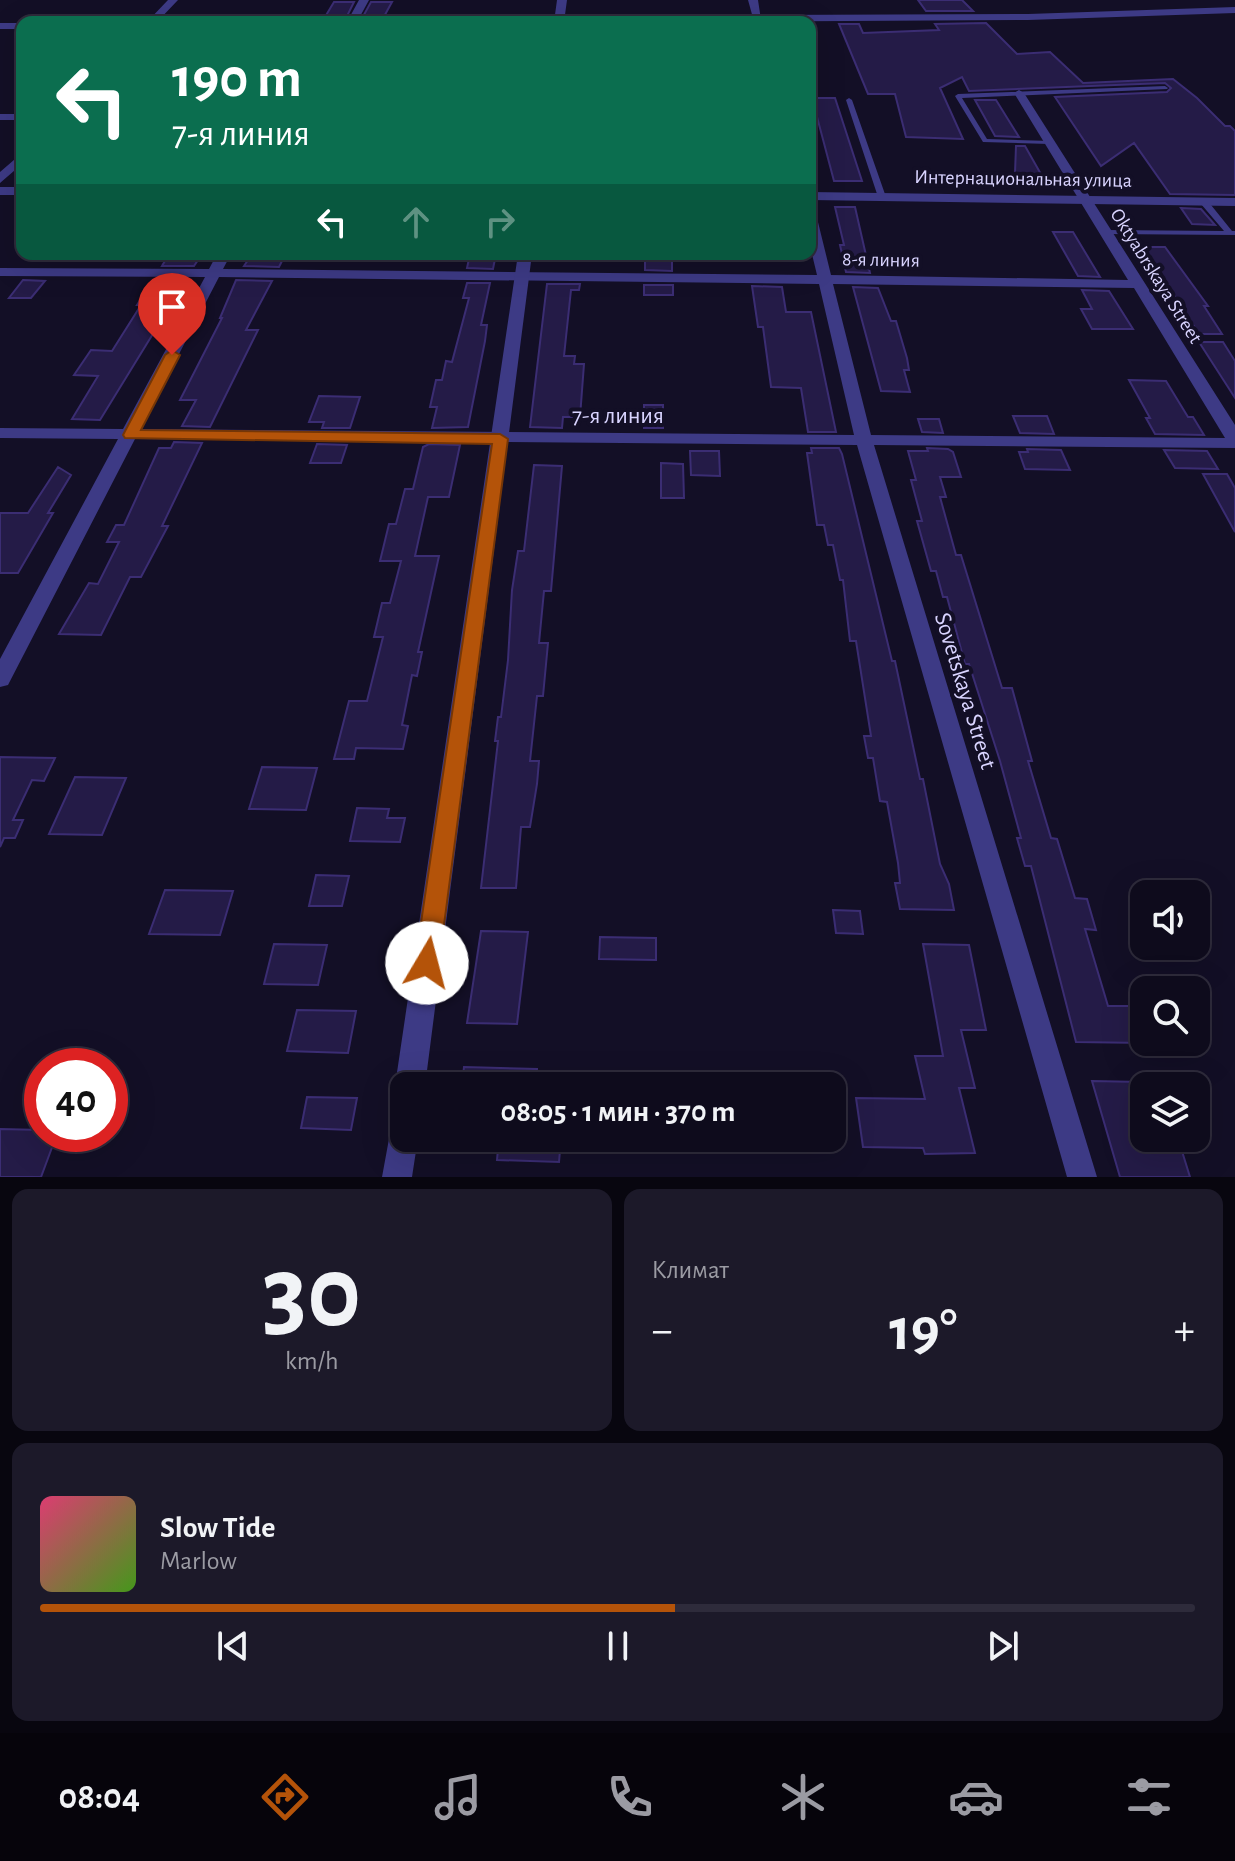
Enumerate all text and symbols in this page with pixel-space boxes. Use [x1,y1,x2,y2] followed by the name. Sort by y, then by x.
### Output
[40,48,144,152] icon: left
[172,51,302,107] text: 190 m
[172,116,310,152] text: 7-я линия
[914,167,1132,191] street label: Интернациональная улица
[310,200,354,244] icon: left
[394,200,438,244] icon: ahead
[478,200,522,244] icon: right
[1106,205,1206,348] street label: Oktyabrskaya Street
[842,249,920,271] street label: 8-я линия
[138,273,206,355] pin
[150,285,194,329] icon: arrive
[572,404,664,428] street label: 7-я линия
[930,610,1000,772] street label: Sovetskaya Street
[1130,880,1210,1152] map controls
[1130,880,1210,960] button: sound
[385,921,469,1005] position arrow
[1130,976,1210,1056] button: search
[24,1048,128,1152] speed limit sign: 40
[1130,1072,1210,1152] button: layers
[501,1097,735,1127] text: 08:05 · 1 мин · 370 m
[262,1242,361,1346] text: 30
[652,1257,729,1283] text: Климат
[889,1301,957,1361] text: 19°
[652,1309,673,1353] text: −
[1174,1309,1195,1353] text: +
[285,1348,339,1374] text: km/h
[160,1513,275,1543] text: Slow Tide
[160,1548,237,1574] text: Marlow
[211,1624,255,1668] icon: previous
[596,1624,640,1668] icon: pause
[981,1624,1025,1668] icon: next
[257,1769,313,1825] icon: directions
[430,1769,486,1825] icon: music
[602,1769,658,1825] icon: phone
[775,1769,831,1825] icon: climate
[948,1769,1004,1825] icon: car
[1121,1769,1177,1825] icon: filters
[58,1779,140,1815] text: 08:04

